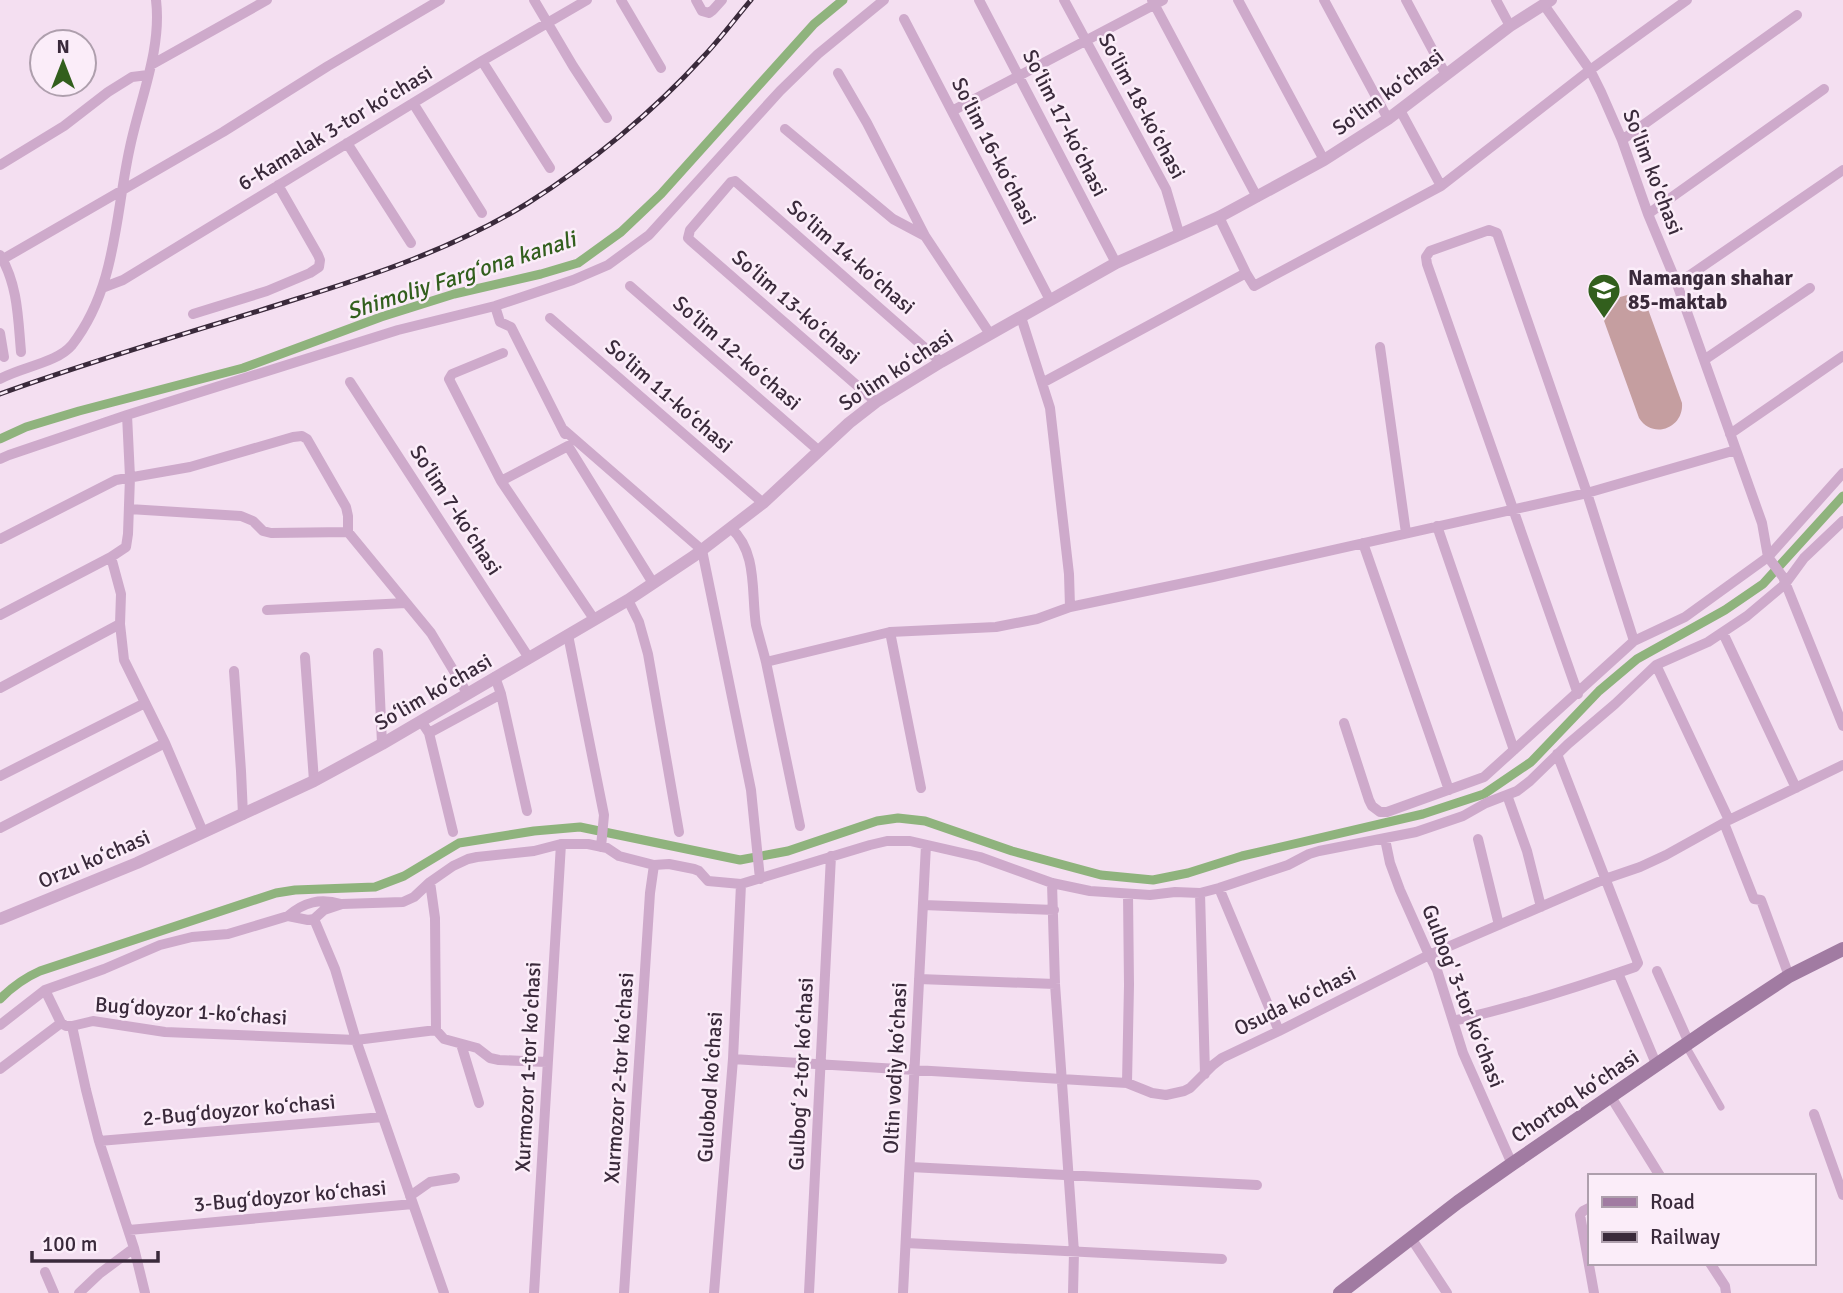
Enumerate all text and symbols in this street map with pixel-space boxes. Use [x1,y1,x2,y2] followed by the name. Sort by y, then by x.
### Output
[28,28,98,98] north arrow
[1093,29,1191,183] street label: Soʻlim 18-koʻchasi
[56,35,70,59] text: N
[1327,43,1449,141] street label: Soʻlim koʻchasi
[1017,45,1113,201] street label: Soʻlim 17-koʻchasi
[233,60,437,196] street label: 6-Kamalak 3-tor koʻchasi
[946,73,1042,229] street label: Soʻlim 16-koʻchasi
[1617,106,1689,238] street label: So'lim ko'chasi
[782,194,920,320] street label: Soʻlim 14-koʻchasi
[343,224,582,326] water label: Shimoliy Fargʻona kanali
[727,244,865,370] street label: Soʻlim 13-koʻchasi
[1628,265,1793,315] place label: Namangan shahar 85-maktab
[1585,271,1623,320] school or university icon: Namangan shahar 85-maktab
[668,290,806,416] street label: Soʻlim 12-koʻchasi
[834,323,958,417] street label: Soʻlim koʻchasi
[600,334,738,458] street label: Soʻlim 11-koʻchasi
[404,440,508,580] street label: Soʻlim 7-koʻchasi
[370,648,496,736] street label: Soʻlim koʻchasi
[34,824,154,894] street label: Orzu koʻchasi
[1416,901,1510,1091] street label: Gulbog' 3-tor koʻchasi
[1230,960,1360,1042] street label: Osuda koʻchasi
[510,961,546,1173] street label: Xurmozor 1-tor koʻchasi
[599,972,639,1184] street label: Xurmozor 2-tor koʻchasi
[783,977,819,1171] street label: Gulbogʻ 2-tor koʻchasi
[878,982,912,1154] street label: Oltin vodiy koʻchasi
[94,991,288,1031] street label: Bugʻdoyzor 1-koʻchasi
[692,1011,728,1163] street label: Gulobod koʻchasi
[1506,1044,1644,1148] street label: Chortoq koʻchasi
[142,1089,336,1131] street label: 2-Bugʻdoyzor koʻchasi
[1588,1174,1815,1265] legend
[193,1175,387,1217] street label: 3-Bugʻdoyzor koʻchasi
[1650,1189,1695,1215] text: Road
[32,1220,158,1264] scale bar
[1650,1224,1720,1250] text: Railway
[42,1231,97,1257] text: 100 m

